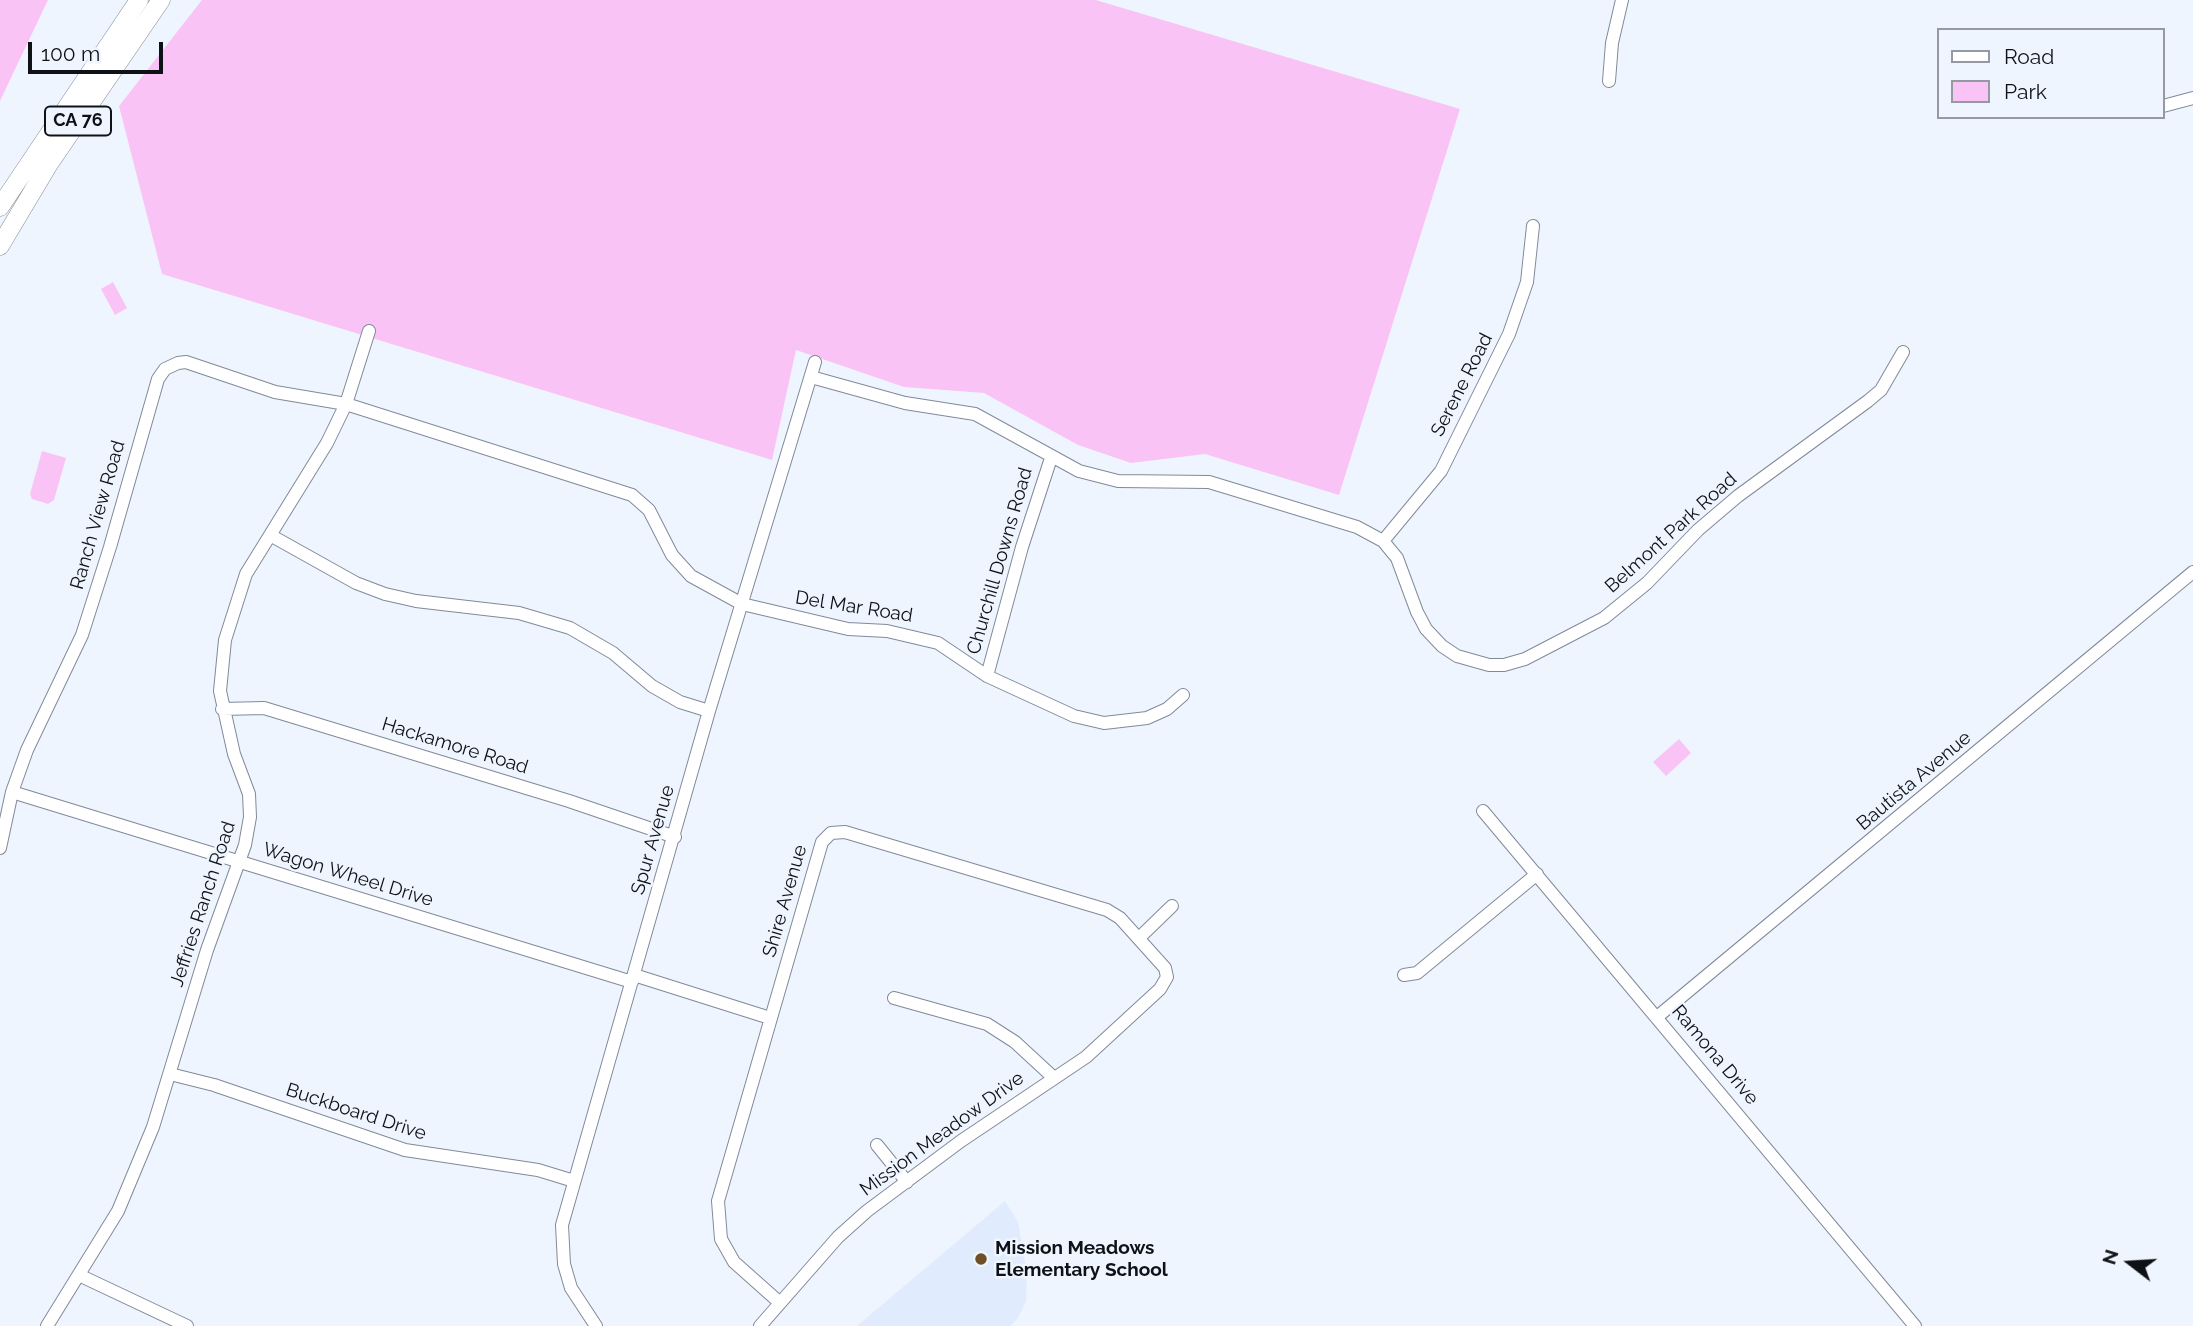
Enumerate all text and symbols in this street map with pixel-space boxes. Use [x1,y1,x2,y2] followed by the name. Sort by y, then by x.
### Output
[32,28,166,72] scale bar
[1938,28,2165,119] legend
[41,41,100,66] text: 100 m
[2004,44,2054,69] text: Road
[2004,79,2047,104] text: Park
[45,106,111,136] road number: CA 76
[1426,330,1498,440] street label: Serene Road
[66,438,130,592] street label: Ranch View Road
[962,465,1038,657] street label: Churchill Downs Road
[1601,468,1741,598] street label: Belmont Park Road
[794,586,914,628] street label: Del Mar Road
[379,713,531,779] street label: Hackamore Road
[1852,727,1976,835] street label: Bautista Avenue
[627,783,679,897] street label: Spur Avenue
[165,818,241,990] street label: Jeffries Ranch Road
[260,838,436,912] street label: Wagon Wheel Drive
[758,842,812,960] street label: Shire Avenue
[1667,1001,1763,1109] street label: Ramona Drive
[856,1067,1028,1201] street label: Mission Meadow Drive
[283,1079,429,1145] street label: Buckboard Drive
[2095,1228,2165,1298] north arrow
[995,1237,1168,1281] place label: Mission Meadows Elementary School
[2097,1247,2123,1267] text: N
[973,1251,989,1267] marker: Mission Meadows Elementary School

